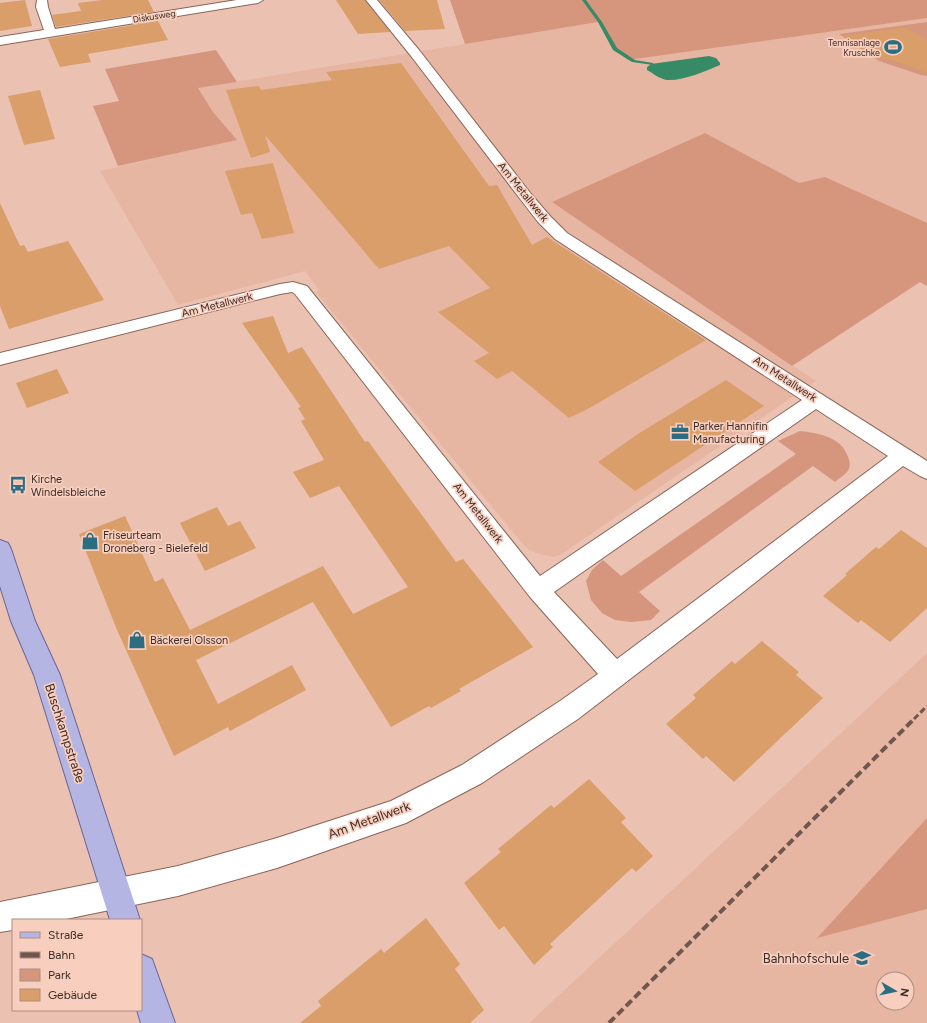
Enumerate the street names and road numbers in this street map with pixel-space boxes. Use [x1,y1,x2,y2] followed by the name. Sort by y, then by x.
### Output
[132,7,176,25] street label: Diskusweg
[495,160,551,225] street label: Am Metallwerk
[180,290,255,320] street label: Am Metallwerk
[751,354,820,405] street label: Am Metallwerk
[450,480,506,546] street label: Am Metallwerk
[42,681,88,785] street label: Buschkampstraße
[326,798,413,842] street label: Am Metallwerk

